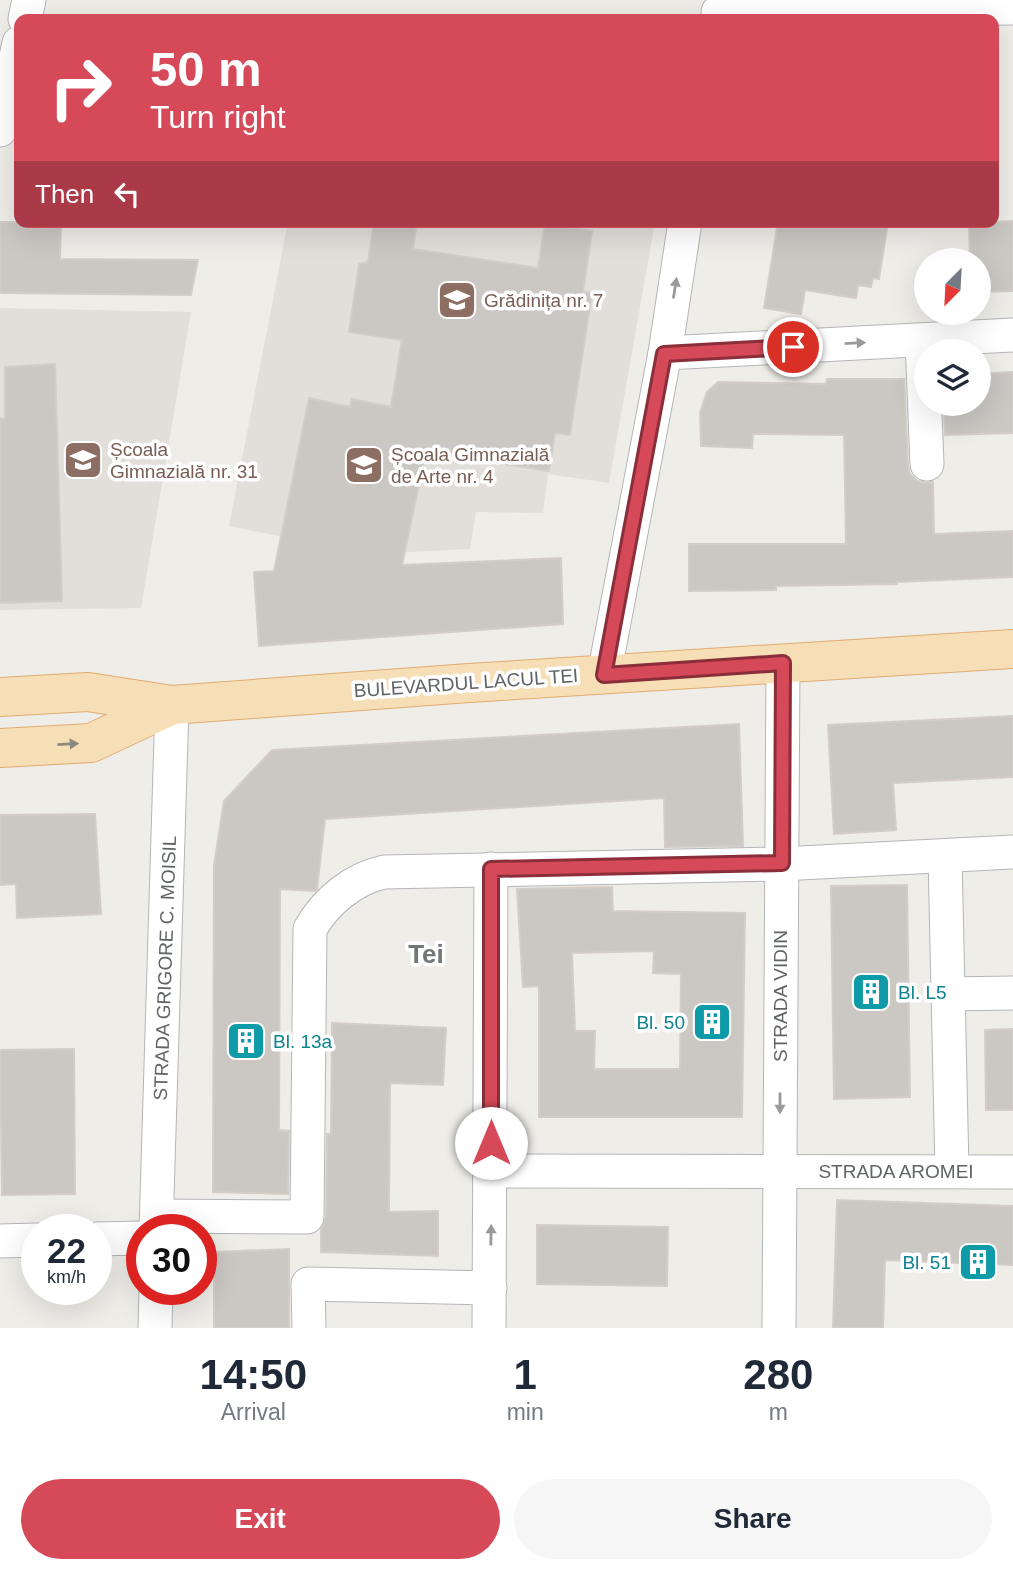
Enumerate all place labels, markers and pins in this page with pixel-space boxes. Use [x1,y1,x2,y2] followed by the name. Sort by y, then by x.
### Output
[436,279,478,321] school or university icon: Grădinița nr. 7
[484,290,603,311] place label: Grădinița nr. 7
[763,317,823,377] pin
[62,439,104,481] school or university icon: Școala Gimnazială nr. 31
[110,439,258,482] place label: Școala Gimnazială nr. 31
[343,444,385,486] school or university icon: Școala Gimnazială de Arte nr. 4
[391,444,550,487] place label: Școala Gimnazială de Arte nr. 4
[850,971,892,1013] building icon: Bl. L5
[898,982,947,1003] place label: Bl. L5
[691,1001,733,1043] building icon: Bl. 50
[636,1012,685,1033] place label: Bl. 50
[225,1020,267,1062] building icon: Bl. 13a
[273,1031,333,1052] place label: Bl. 13a
[957,1241,999,1283] building icon: Bl. 51
[902,1252,951,1273] place label: Bl. 51

